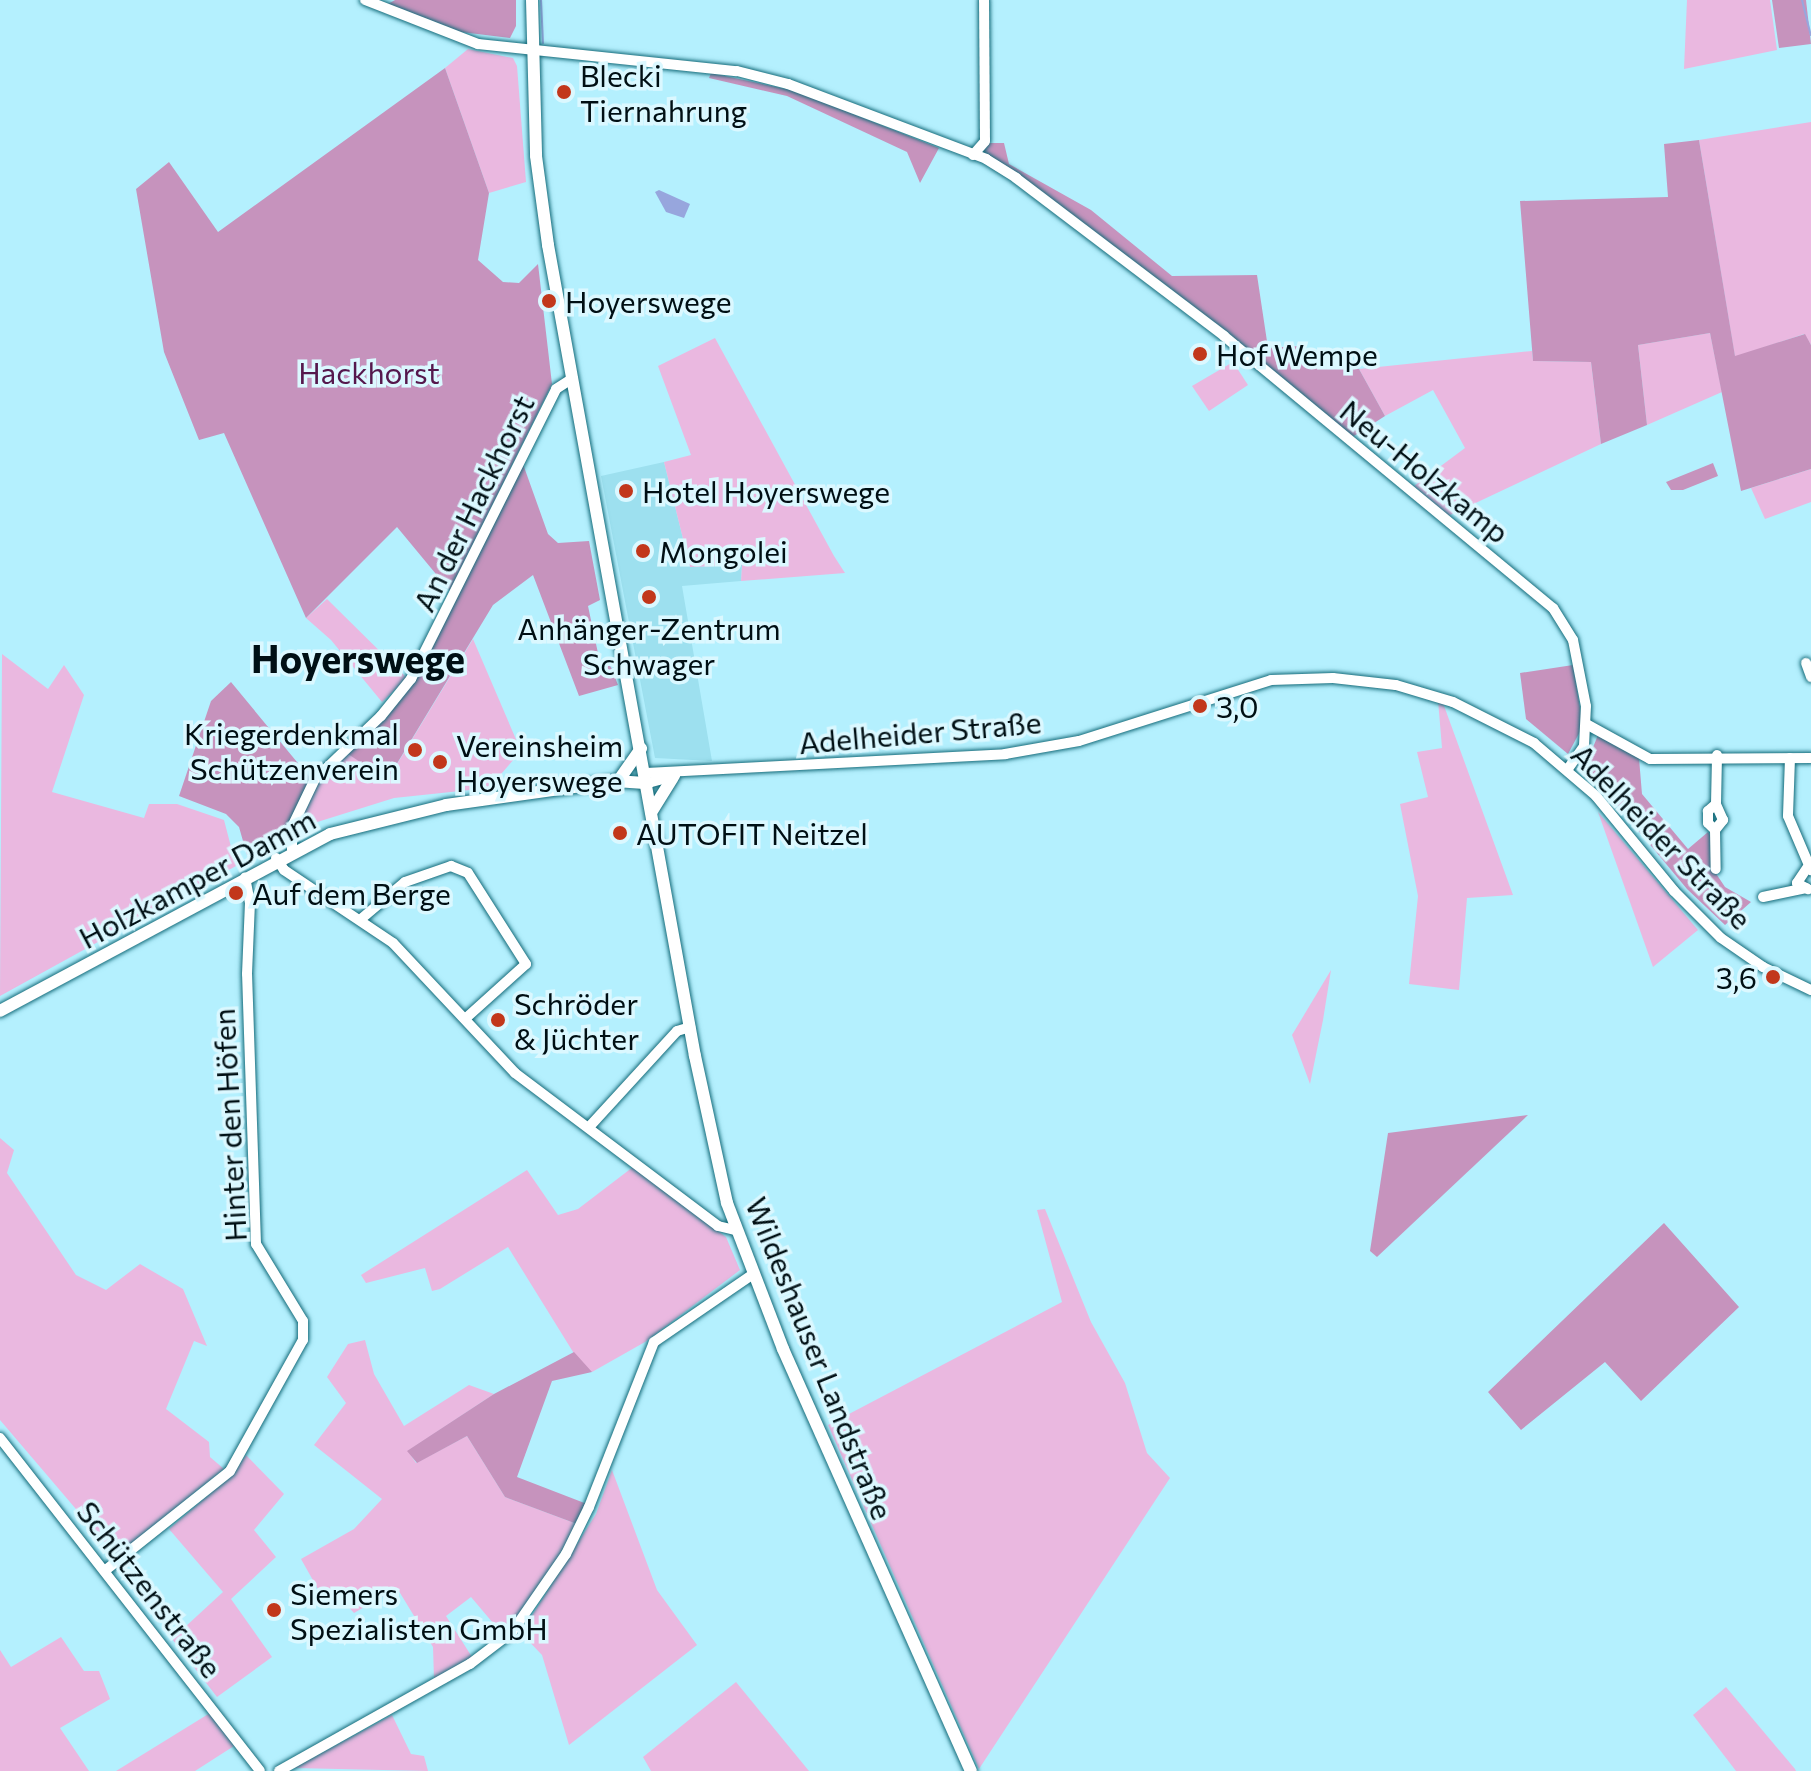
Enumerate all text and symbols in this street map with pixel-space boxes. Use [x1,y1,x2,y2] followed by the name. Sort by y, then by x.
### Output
[580,57,747,128] place label: Blecki Tiernahrung
[555,83,573,101] marker: Blecki Tiernahrung
[565,283,732,319] place label: Hoyerswege
[540,292,558,310] marker: Hoyerswege
[1216,336,1378,372] place label: Hof Wempe
[1191,345,1209,363] marker: Hof Wempe
[298,354,440,390] park label: Hackhorst
[405,389,541,617] street label: An der Hackhorst
[1333,392,1517,550] street label: Neu-Holzkamp
[642,473,890,509] place label: Hotel Hoyerswege
[617,482,635,500] marker: Hotel Hoyerswege
[659,533,788,569] place label: Mongolei
[634,542,652,560] marker: Mongolei
[640,588,658,606] marker: Anhänger-Zentrum Schwager
[517,610,781,680] place label: Anhänger-Zentrum Schwager
[251,635,465,681] district label: Hoyerswege
[1216,688,1259,724] place label: 3,0
[1191,697,1209,715] marker: 3,0
[797,703,1043,761] street label: Adelheider Straße
[184,715,399,786] place label: Kriegerdenkmal Schützenverein
[456,727,623,798] place label: Vereinsheim Hoyerswege
[1565,736,1759,936] street label: Adelheider Straße
[406,741,424,759] marker: Kriegerdenkmal Schützenverein
[431,753,449,771] marker: Vereinsheim Hoyerswege
[73,800,321,956] street label: Holzkamper Damm
[636,815,868,851] place label: AUTOFIT Neitzel
[611,824,629,842] marker: AUTOFIT Neitzel
[252,875,451,911] place label: Auf dem Berge
[227,884,245,902] marker: Auf dem Berge
[1716,959,1757,995] place label: 3,6
[1764,968,1782,986] marker: 3,6
[514,985,639,1056] place label: Schröder & Jüchter
[205,1008,253,1242] street label: Hinter den Höfen
[489,1011,507,1029] marker: Schröder & Jüchter
[739,1192,901,1524] street label: Wildeshauser Landstraße
[70,1494,230,1684] street label: Schützenstraße
[290,1575,548,1646] place label: Siemers Spezialisten GmbH
[265,1601,283,1619] marker: Siemers Spezialisten GmbH

